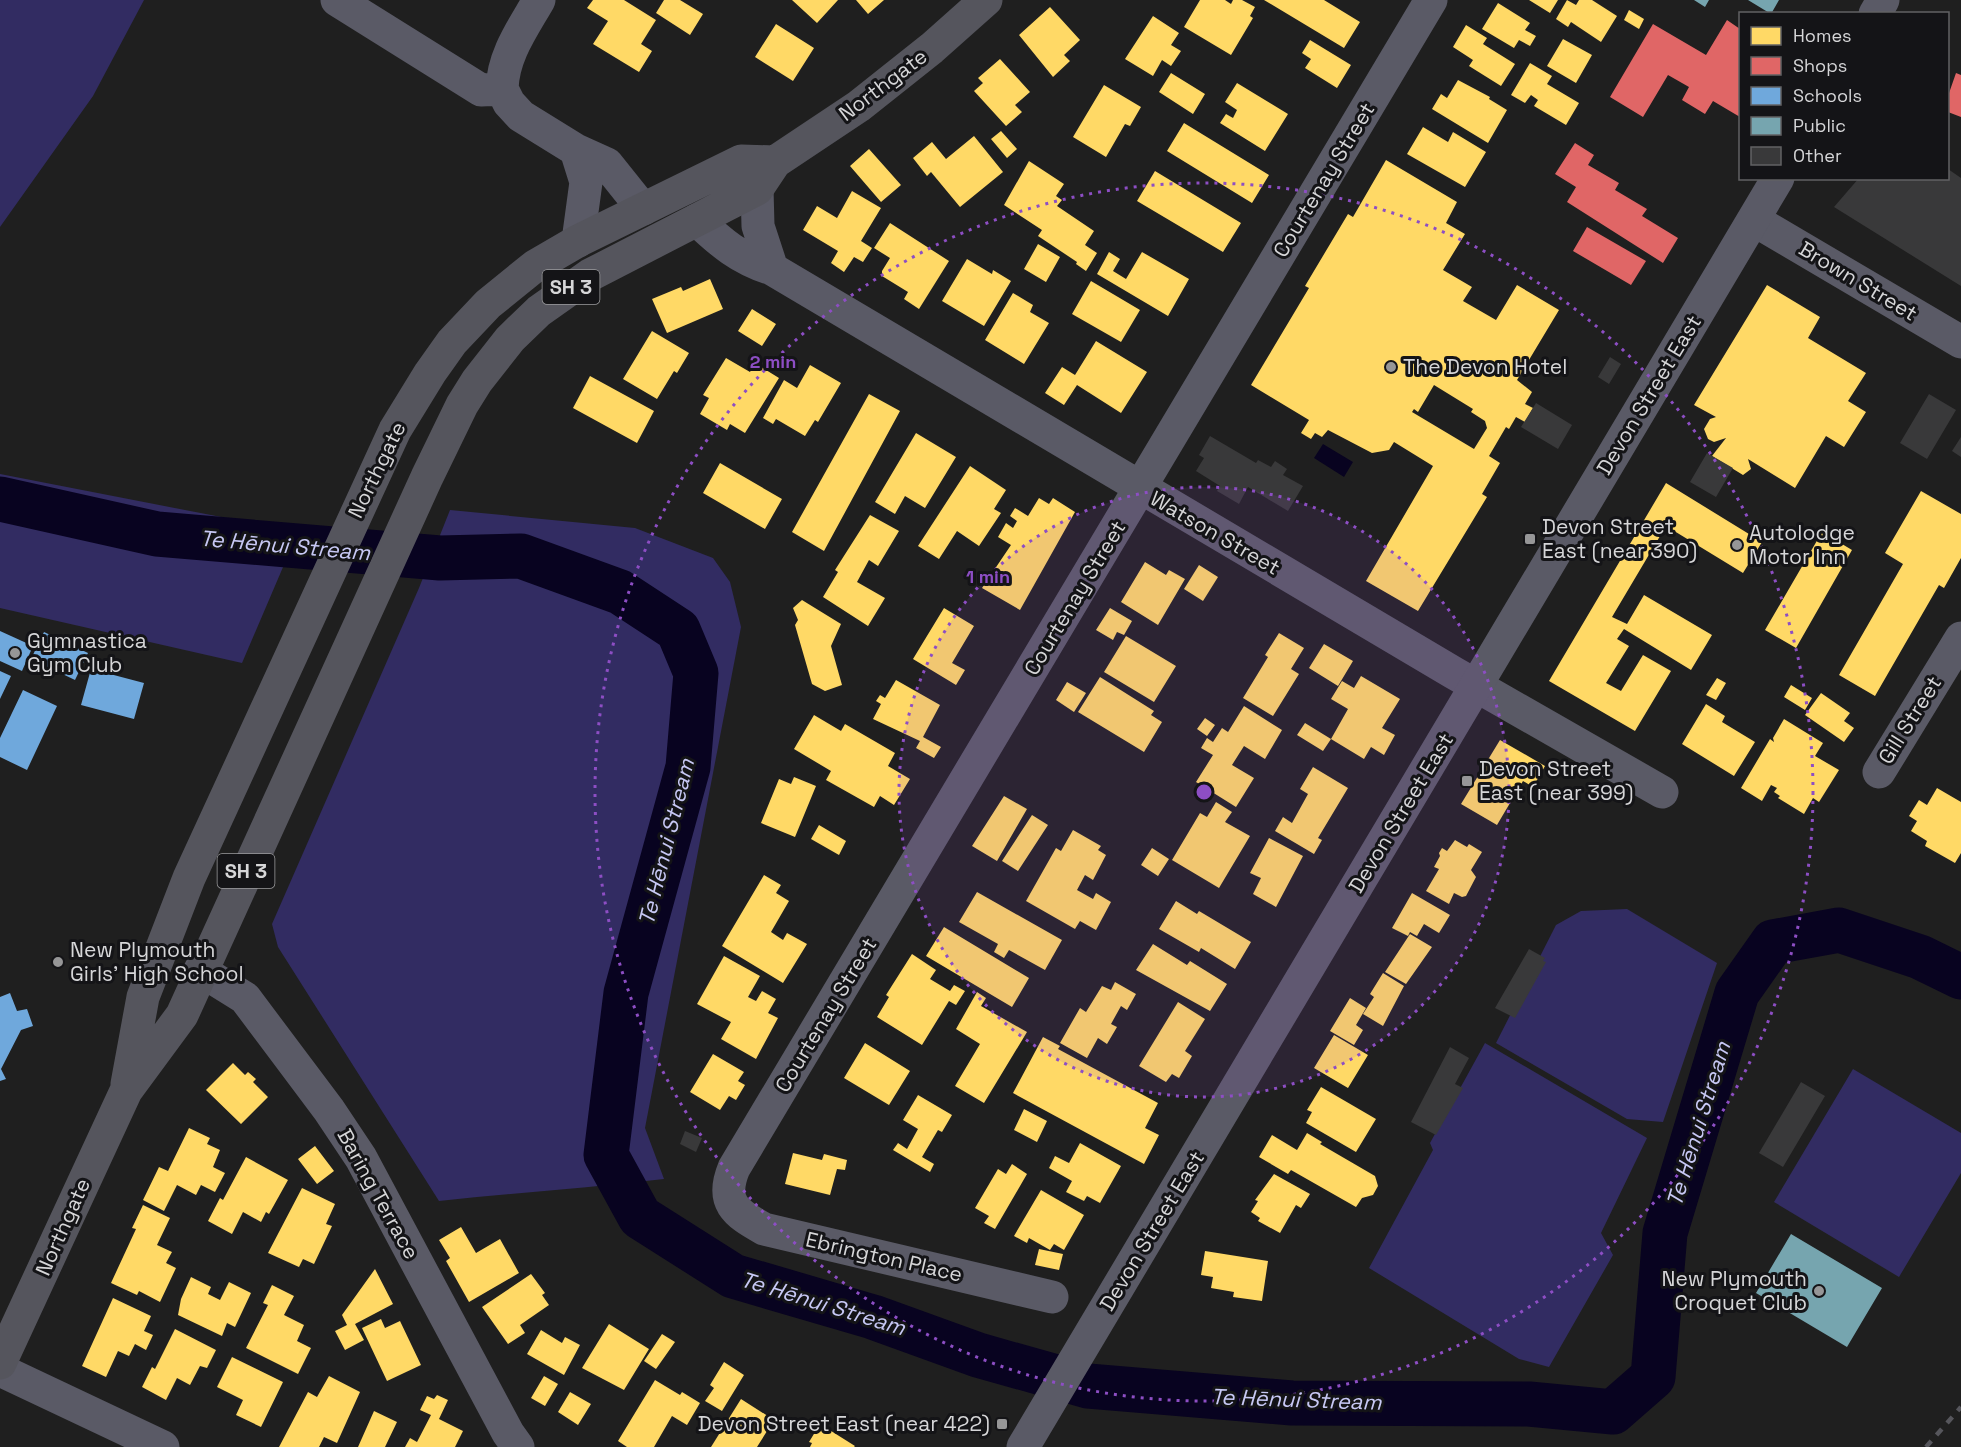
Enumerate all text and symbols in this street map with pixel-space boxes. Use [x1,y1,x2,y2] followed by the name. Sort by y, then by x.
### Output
[1739,12,1949,180] legend
[1793,24,1852,47] text: Homes
[833,43,932,127] street label: Northgate
[1793,54,1847,77] text: Shops
[1793,84,1862,107] text: Schools
[1267,97,1380,262] street label: Courtenay Street
[1793,114,1846,137] text: Public
[1793,144,1842,167] text: Other
[1794,235,1922,327] street label: Brown Street
[542,270,600,304] road number: SH 3
[1590,310,1707,480] street label: Devon Street East
[750,350,796,373] text: 2 min
[1403,353,1567,380] place label: The Devon Hotel
[1384,360,1398,374] marker: The Devon Hotel
[342,417,411,522] street label: Northgate
[1145,484,1285,581] street label: Watson Street
[1542,513,1697,564] place label: Devon Street East (near 390)
[1018,515,1131,680] street label: Courtenay Street
[1749,519,1855,570] place label: Autolodge Motor Inn
[199,524,372,566] water label: Te Hēnui Stream
[1523,532,1537,546] marker: Devon Street East (near 390)
[1730,538,1744,552] marker: Autolodge Motor Inn
[966,565,1010,588] text: 1 min
[27,627,147,678] place label: Gymnastica Gym Club
[8,646,22,660] marker: Gymnastica Gym Club
[1872,671,1947,769] street label: Gill Street
[1342,728,1459,898] street label: Devon Street East
[632,755,701,928] water label: Te Hēnui Stream
[1479,755,1633,806] place label: Devon Street East (near 399)
[1460,774,1474,788] marker: Devon Street East (near 399)
[1194,782,1214,802] centre of rings
[218,854,274,888] road number: SH 3
[769,932,882,1097] street label: Courtenay Street
[70,936,244,987] place label: New Plymouth Girls' High School
[51,955,65,969] marker: New Plymouth Girls' High School
[1660,1037,1737,1210] water label: Te Hēnui Stream
[331,1124,425,1264] street label: Baring Terrace
[1093,1146,1210,1316] street label: Devon Street East
[29,1174,96,1280] street label: Northgate
[803,1225,965,1288] street label: Ebrington Place
[737,1265,910,1342] water label: Te Hēnui Stream
[1662,1265,1807,1316] place label: New Plymouth Croquet Club
[1812,1284,1826,1298] marker: New Plymouth Croquet Club
[1210,1382,1383,1416] water label: Te Hēnui Stream
[698,1410,990,1437] place label: Devon Street East (near 422)
[995,1417,1009,1431] marker: Devon Street East (near 422)

